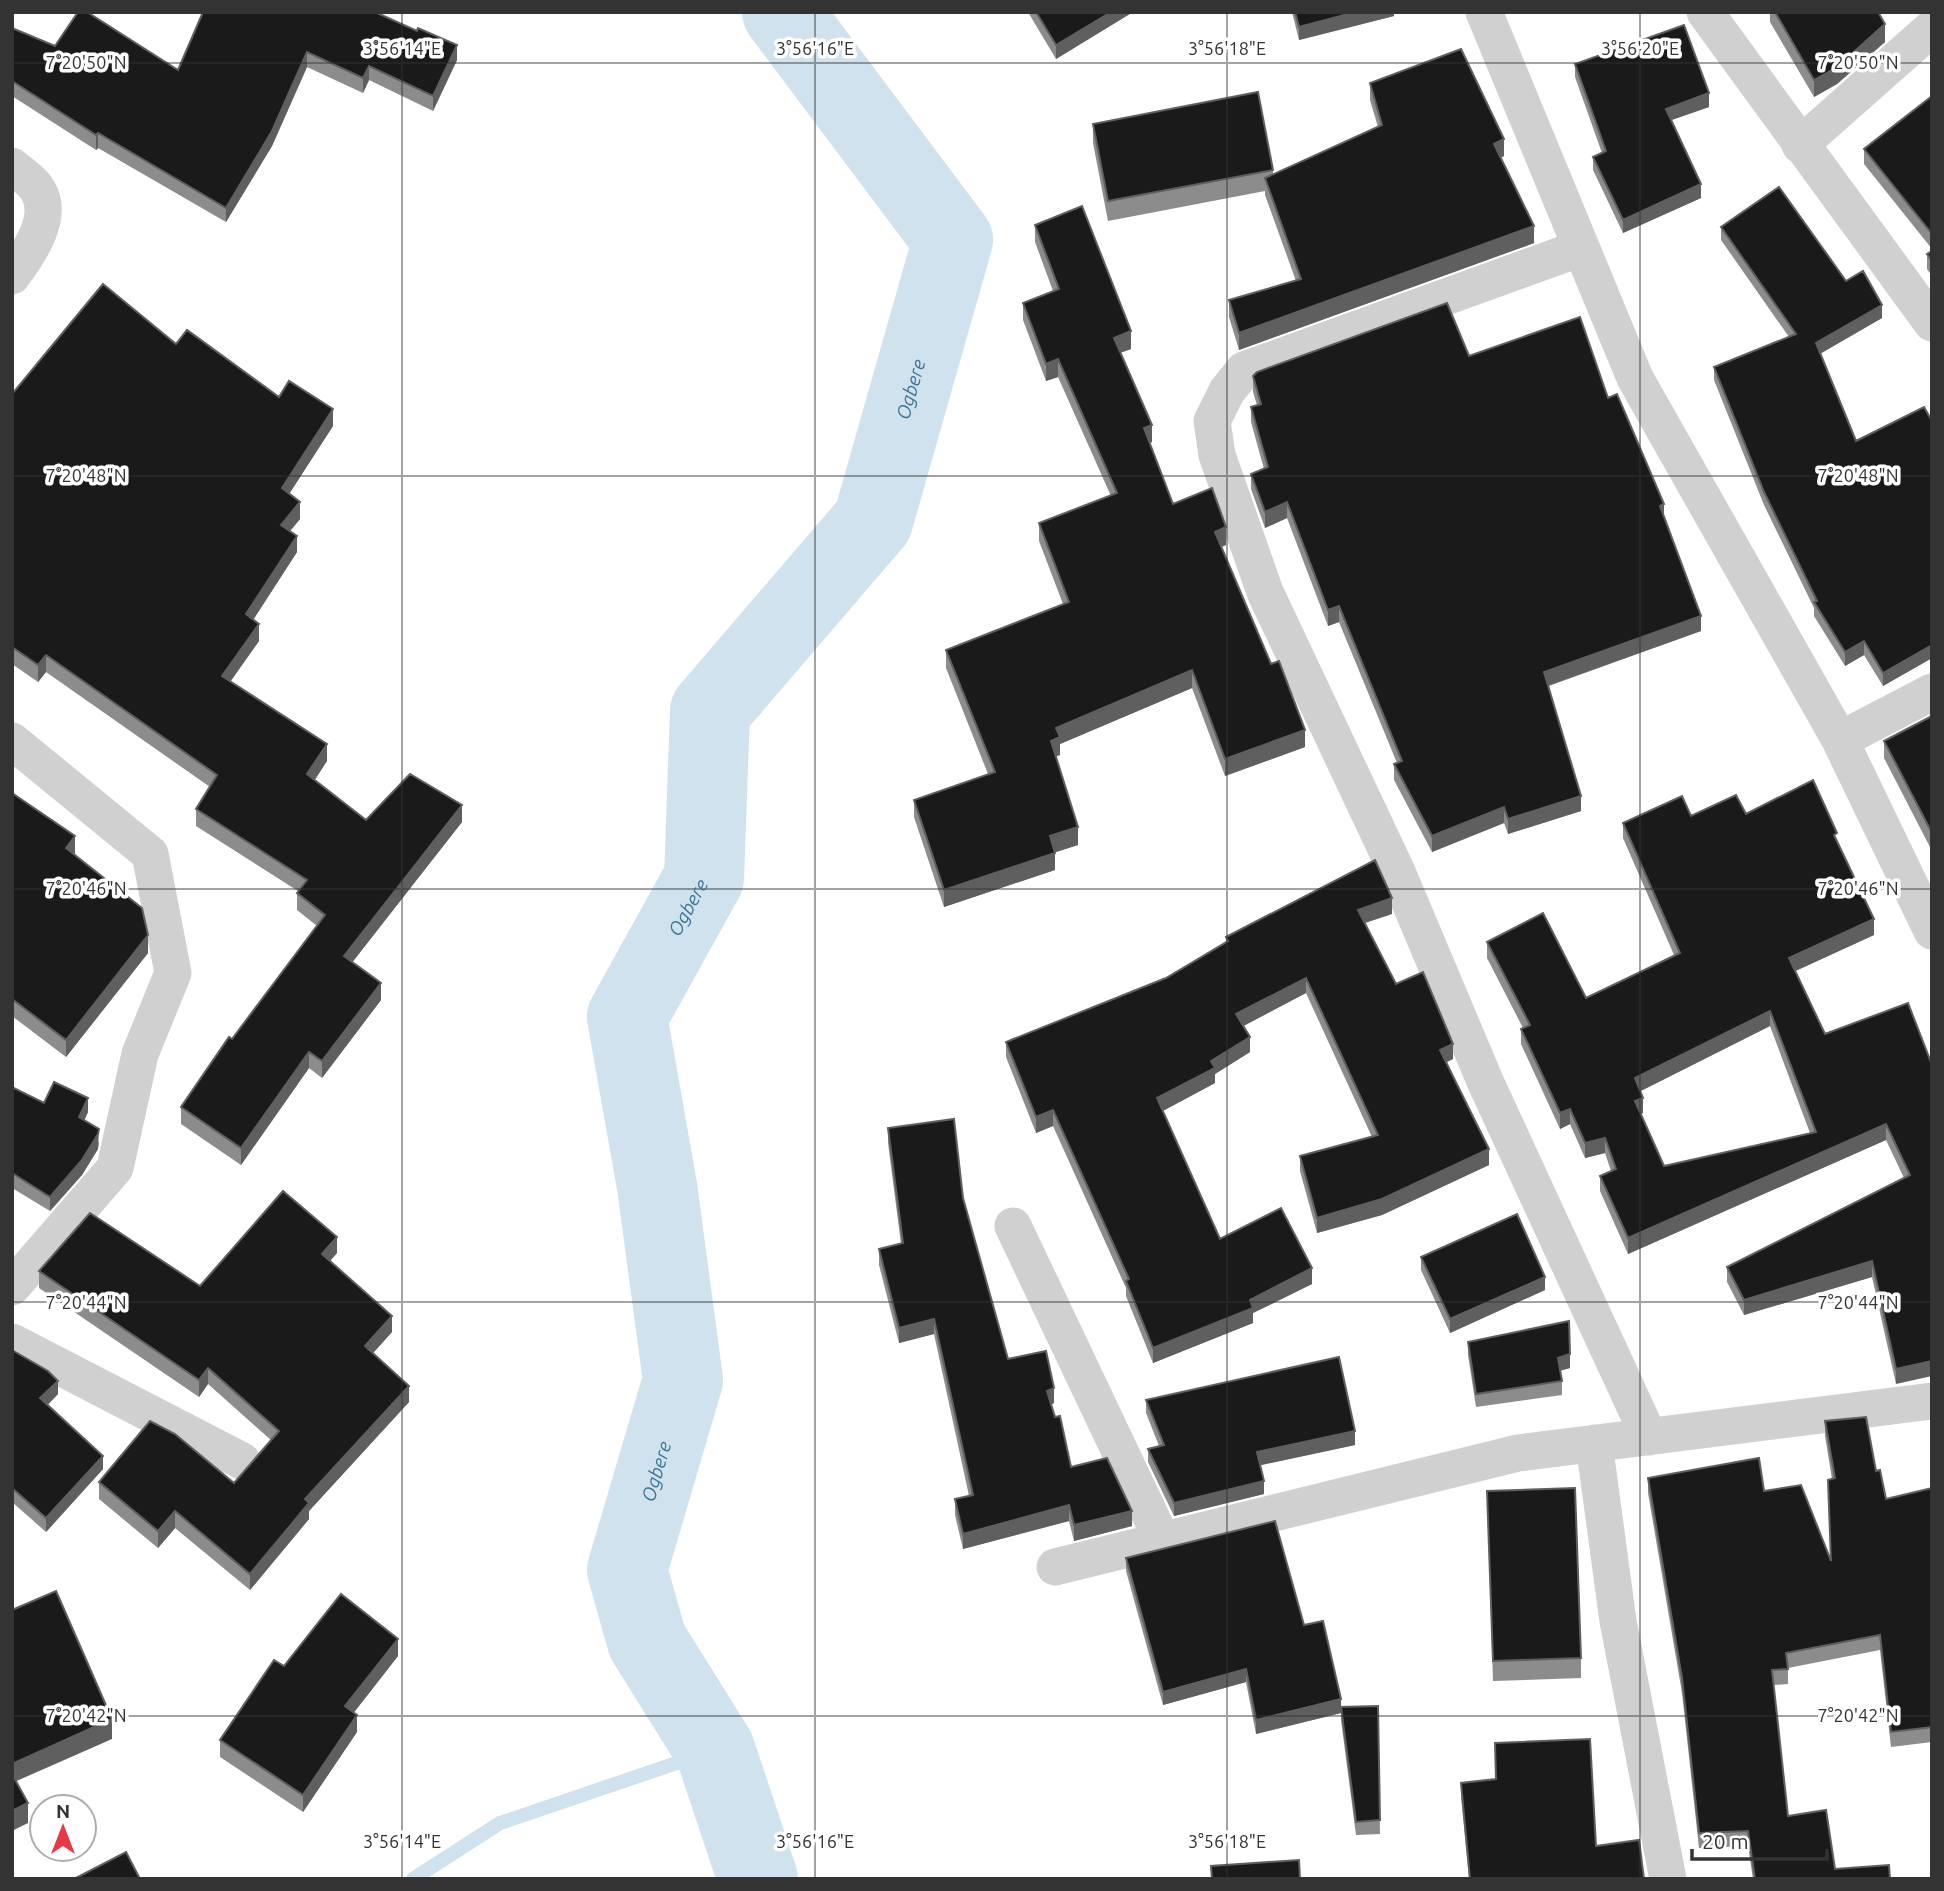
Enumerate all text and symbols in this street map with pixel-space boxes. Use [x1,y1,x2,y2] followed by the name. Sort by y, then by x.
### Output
[363,38,441,58] text: 3°56'14"E
[776,38,854,58] text: 3°56'16"E
[1188,38,1266,58] text: 3°56'18"E
[1601,38,1679,58] text: 3°56'20"E
[46,52,126,72] text: 7°20'50"N
[1818,52,1898,72] text: 7°20'50"N
[891,356,930,422] water label: Ogbere
[46,465,126,485] text: 7°20'48"N
[1818,465,1898,485] text: 7°20'48"N
[663,875,712,940] water label: Ogbere
[46,878,126,898] text: 7°20'46"N
[1818,878,1898,898] text: 7°20'46"N
[46,1292,126,1312] text: 7°20'44"N
[1818,1292,1898,1312] text: 7°20'44"N
[637,1438,675,1504] water label: Ogbere
[46,1705,126,1725] text: 7°20'42"N
[1818,1705,1898,1725] text: 7°20'42"N
[28,1793,98,1863] north arrow
[56,1800,70,1822] text: N
[1692,1818,1827,1862] scale bar
[1702,1829,1749,1853] text: 20 m
[363,1831,441,1851] text: 3°56'14"E
[776,1831,854,1851] text: 3°56'16"E
[1188,1831,1266,1851] text: 3°56'18"E

